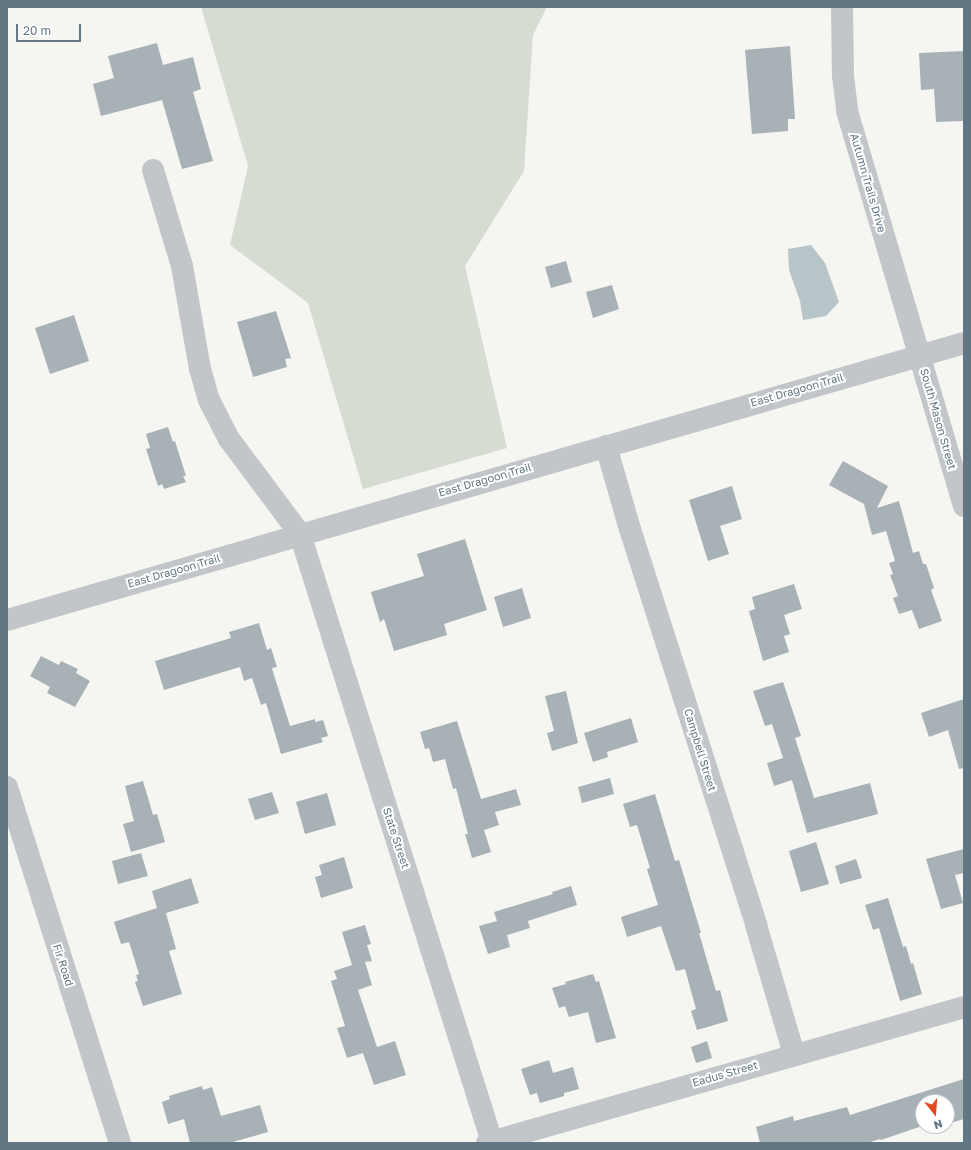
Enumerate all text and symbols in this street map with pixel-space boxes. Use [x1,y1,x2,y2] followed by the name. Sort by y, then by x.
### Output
[18,16,83,42] scale bar
[23,23,51,38] text: 20 m
[848,132,888,234] street label: Autumn Trails Drive
[917,367,959,471] street label: South Mason Street
[749,370,845,410] street label: East Dragoon Trail
[437,460,533,500] street label: East Dragoon Trail
[126,551,222,591] street label: East Dragoon Trail
[681,707,719,793] street label: Campbell Street
[380,806,412,870] street label: State Street
[50,942,76,988] street label: Fir Road
[691,1058,759,1090] street label: Eadus Street
[915,1094,955,1134] north arrow
[932,1118,944,1132] text: N

